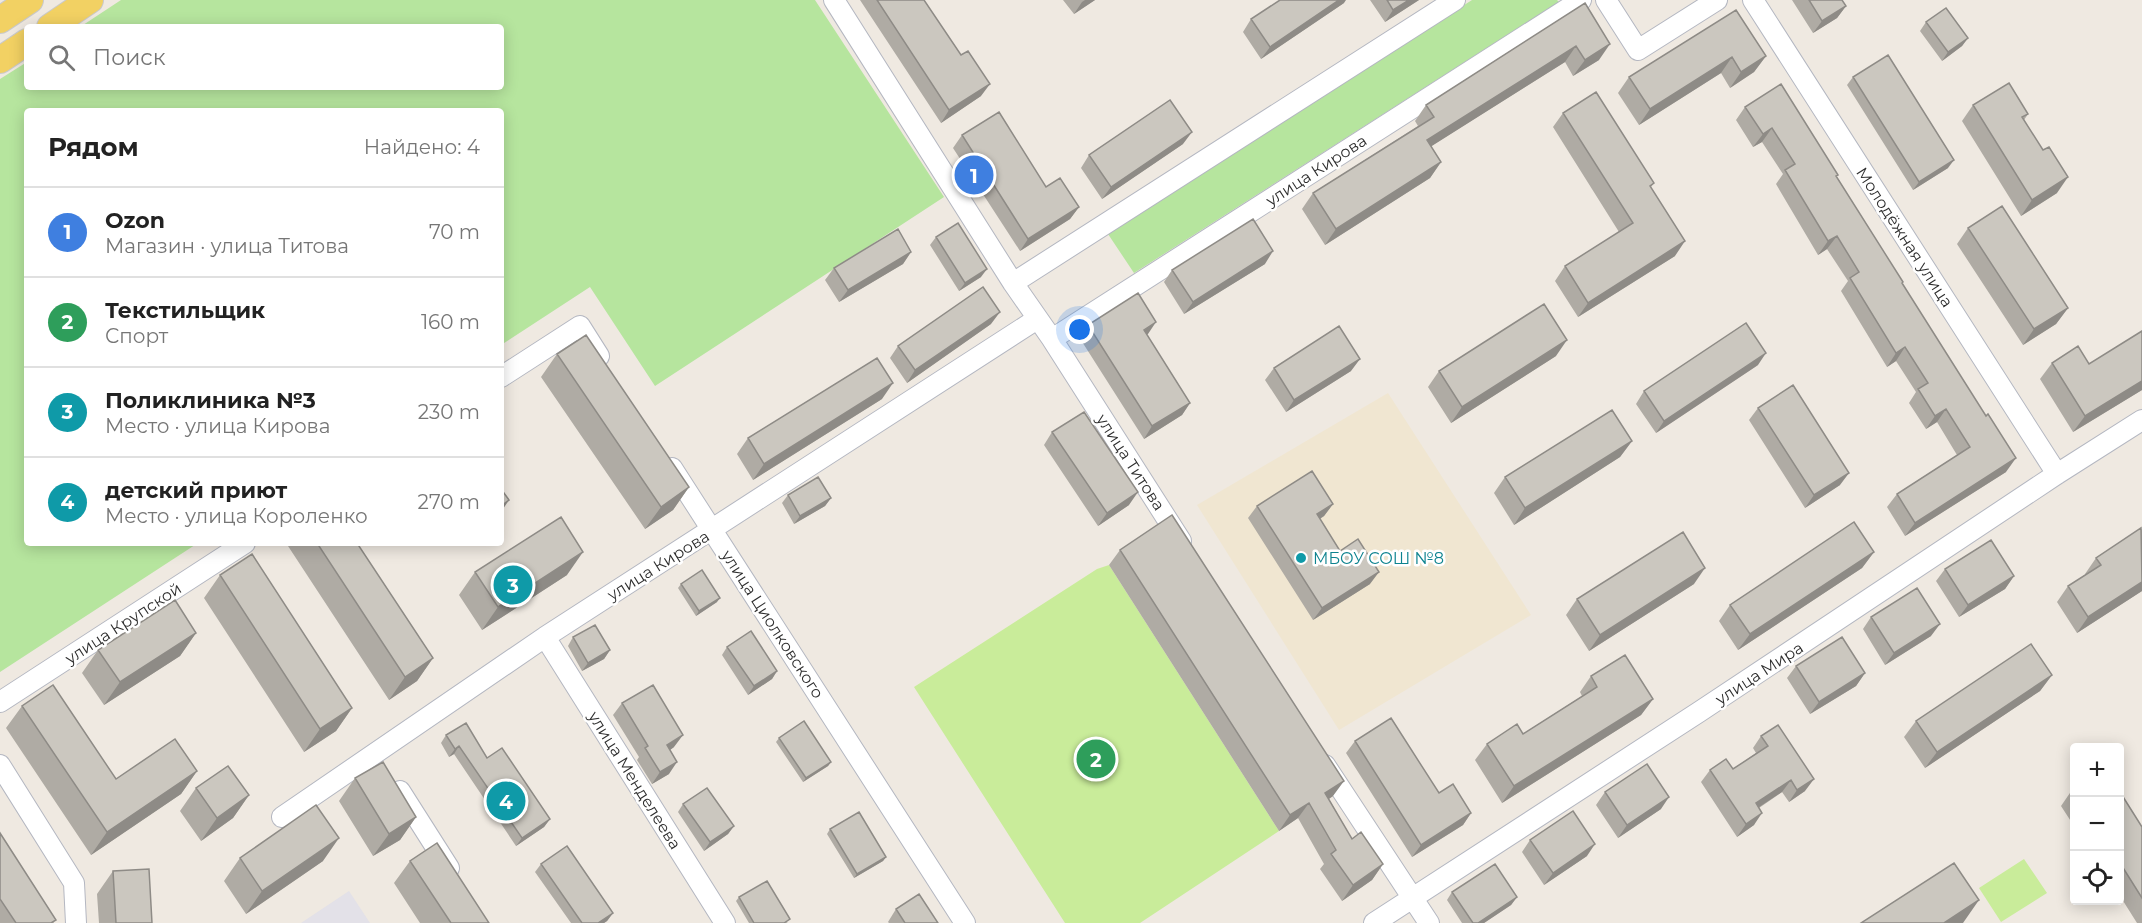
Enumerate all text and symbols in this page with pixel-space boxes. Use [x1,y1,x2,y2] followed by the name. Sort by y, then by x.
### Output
[24,24,504,90] search box
[45,41,78,74] icon: search
[93,44,165,71] text: Поиск
[48,131,139,163] text: Рядом
[1261,131,1370,211] street label: улица Кирова
[364,135,480,159] text: Найдено: 4
[954,152,994,198] pin: 1
[1852,164,1957,311] street label: Молодёжная улица
[105,207,165,234] text: Ozon
[64,220,71,244] text: 1
[429,220,480,244] text: 70 m
[105,234,349,258] text: Магазин · улица Титова
[105,297,265,324] text: Текстильщик
[62,310,73,334] text: 2
[421,310,480,334] text: 160 m
[1065,315,1094,344] your location
[105,324,168,348] text: Спорт
[105,387,316,414] text: Поликлиника №3
[62,400,73,424] text: 3
[418,400,480,424] text: 230 m
[1092,410,1169,514] street label: улица Титова
[105,414,330,438] text: Место · улица Кирова
[105,477,287,504] text: детский приют
[61,490,74,514] text: 4
[418,490,480,514] text: 270 m
[105,504,368,528] text: Место · улица Короленко
[603,527,713,605] street label: улица Кирова
[717,546,828,702] street label: улица Циолковского
[1313,549,1444,568] place label: МБОУ СОШ №8
[1294,551,1308,565] marker: МБОУ СОШ №8
[494,562,532,608] pin: 3
[61,579,185,669] street label: улица Крупской
[1711,638,1807,709] street label: улица Мира
[584,707,685,853] street label: улица Менделеева
[1076,736,1116,782] pin: 2
[2070,743,2124,905] map controls
[2070,743,2124,797] button: +
[486,778,526,824] pin: 4
[2070,797,2124,851] button: −
[2070,851,2124,905] button: locate

